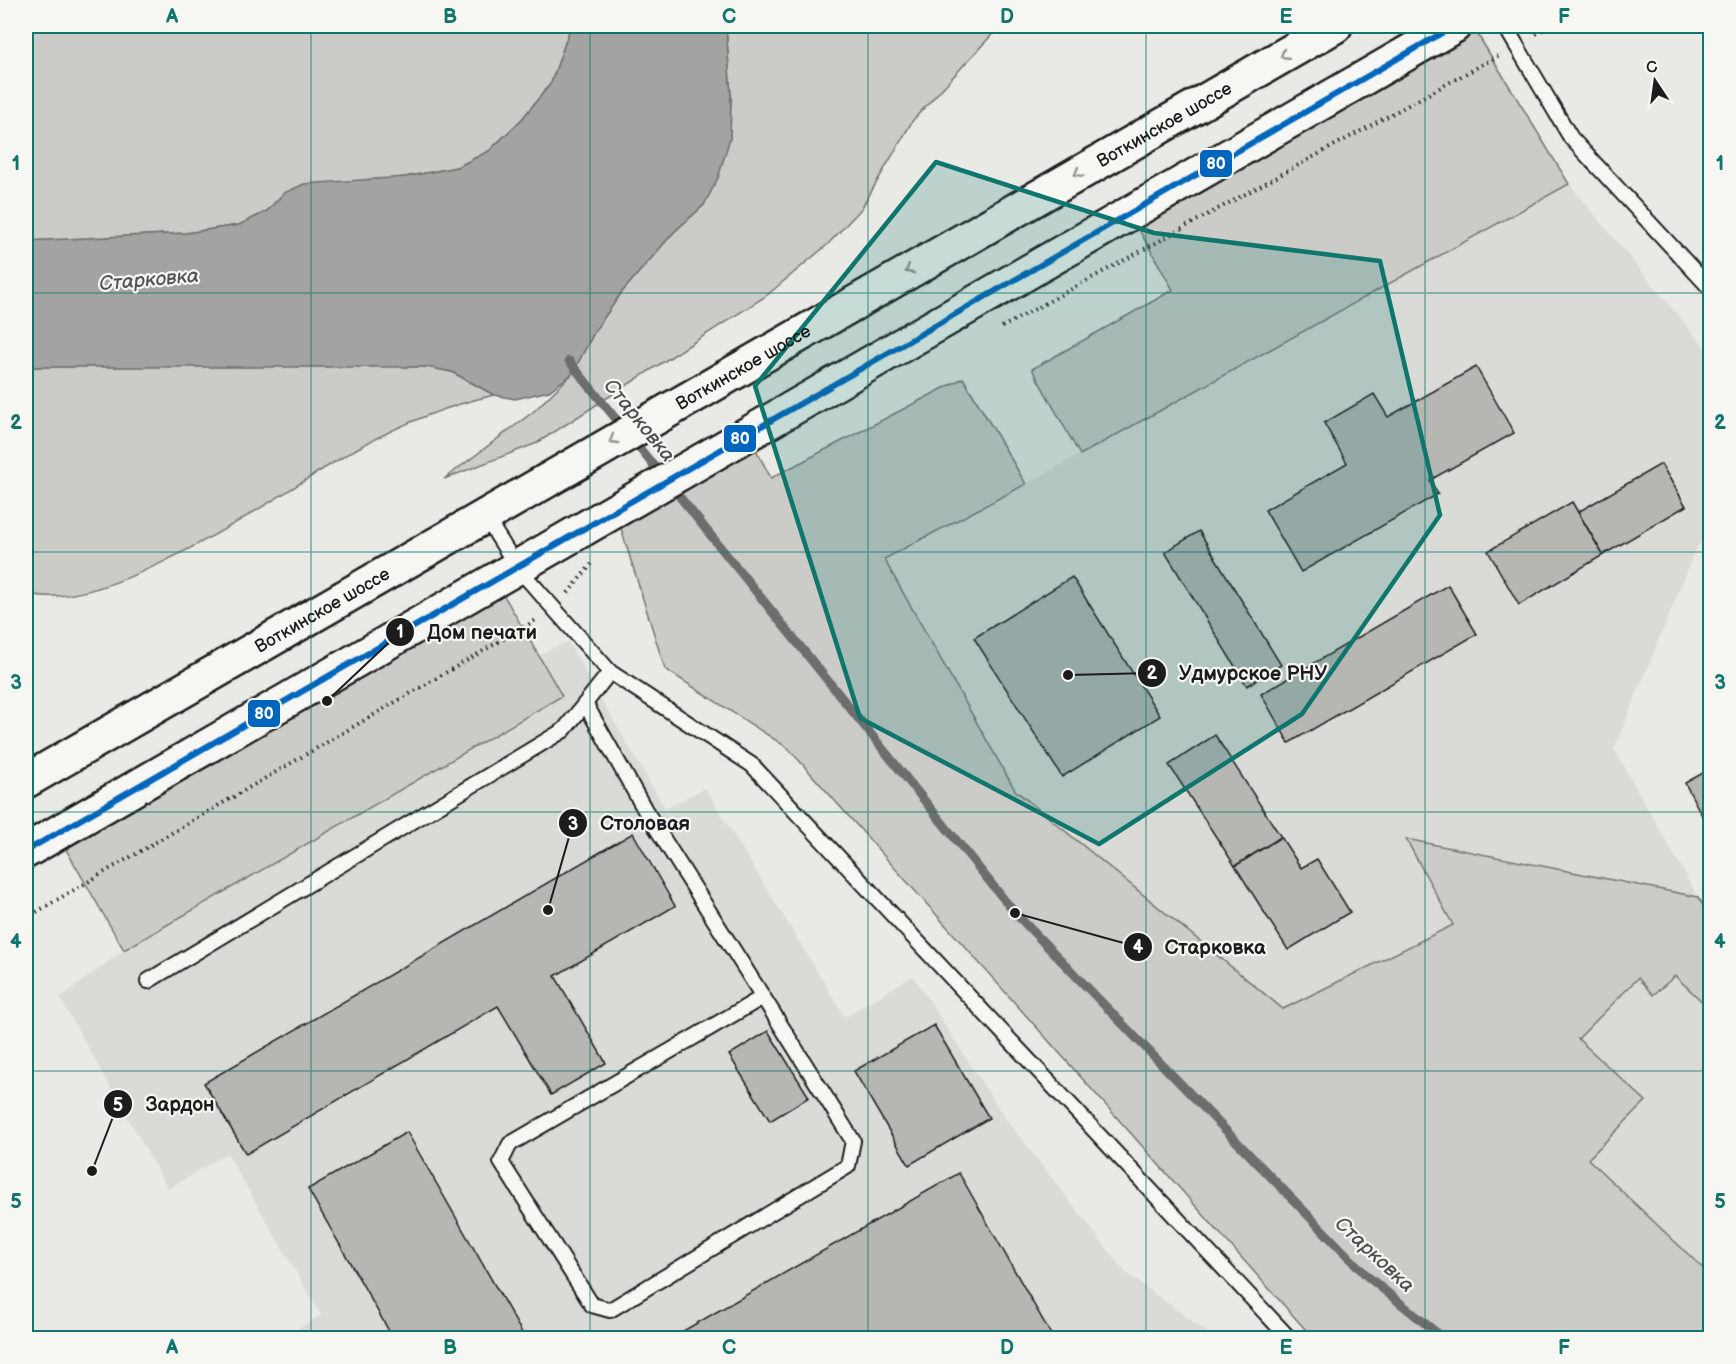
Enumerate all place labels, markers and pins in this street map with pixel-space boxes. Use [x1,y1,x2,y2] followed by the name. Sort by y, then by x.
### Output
[385,613,549,651] callout: Дом печати
[1137,654,1339,692] callout: Удмурское РНУ
[558,804,702,842] callout: Столовая
[1123,928,1278,966] callout: Старковка
[103,1085,226,1123] callout: Зардон

